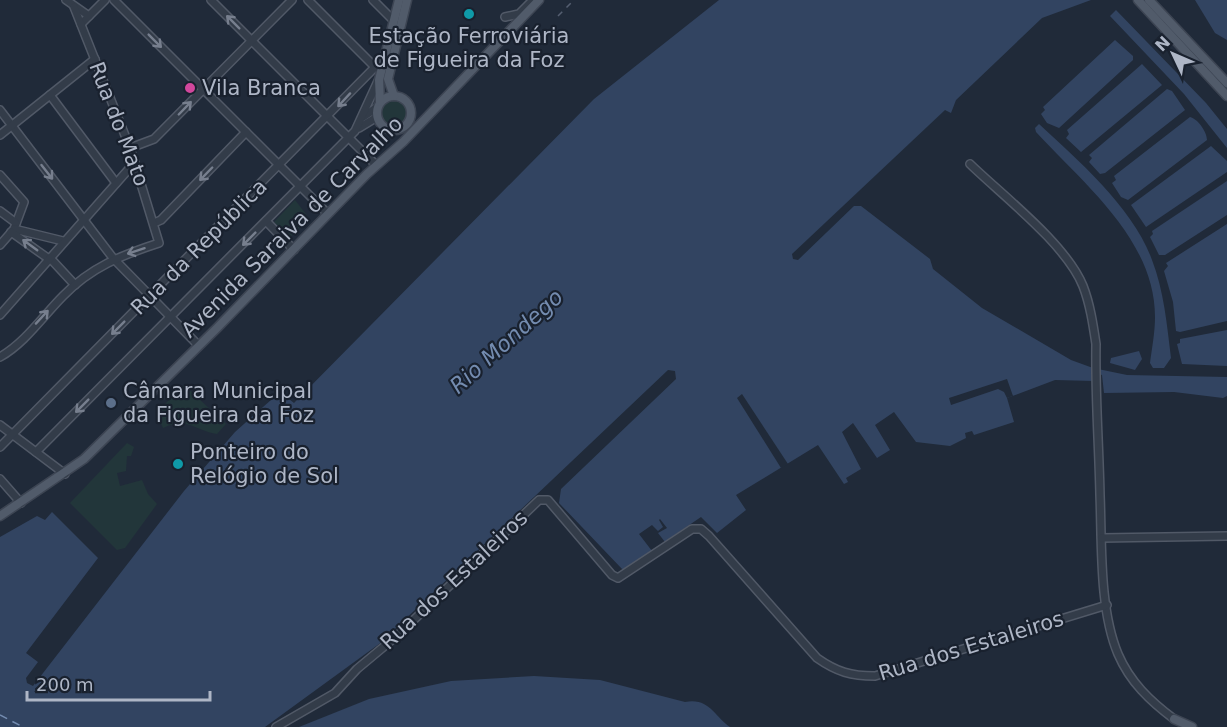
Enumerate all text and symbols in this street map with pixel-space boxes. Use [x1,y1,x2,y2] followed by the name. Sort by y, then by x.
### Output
[462,7,476,21] marker: Estação Ferroviária de Figueira da Foz
[226,15,241,30] one-way arrow
[369,24,569,72] place label: Estação Ferroviária de Figueira da Foz
[1143,24,1203,84] north arrow
[1151,33,1174,55] text: N
[148,34,163,48] one-way arrow
[84,58,154,190] street label: Rua do Mato
[202,76,321,100] place label: Vila Branca
[183,81,197,95] marker: Vila Branca
[337,92,351,107] one-way arrow
[178,101,192,116] one-way arrow
[177,112,407,342] street label: Avenida Saraiva de Carvalho
[41,164,54,180] one-way arrow
[198,167,213,182] one-way arrow
[126,174,272,320] street label: Rua da República
[242,231,256,246] one-way arrow
[23,239,39,252] one-way arrow
[127,246,146,257] one-way arrow
[445,284,568,399] water label: Rio Mondego
[35,310,50,325] one-way arrow
[111,320,126,335] one-way arrow
[123,379,314,427] place label: Câmara Municipal da Figueira da Foz
[104,396,118,410] marker: Câmara Municipal da Figueira da Foz
[74,399,89,414] one-way arrow
[190,440,339,488] place label: Ponteiro do Relógio de Sol
[171,457,185,471] marker: Ponteiro do Relógio de Sol
[376,506,532,654] street label: Rua dos Estaleiros
[876,606,1066,686] street label: Rua dos Estaleiros
[27,664,210,702] scale bar
[36,674,94,695] text: 200 m

